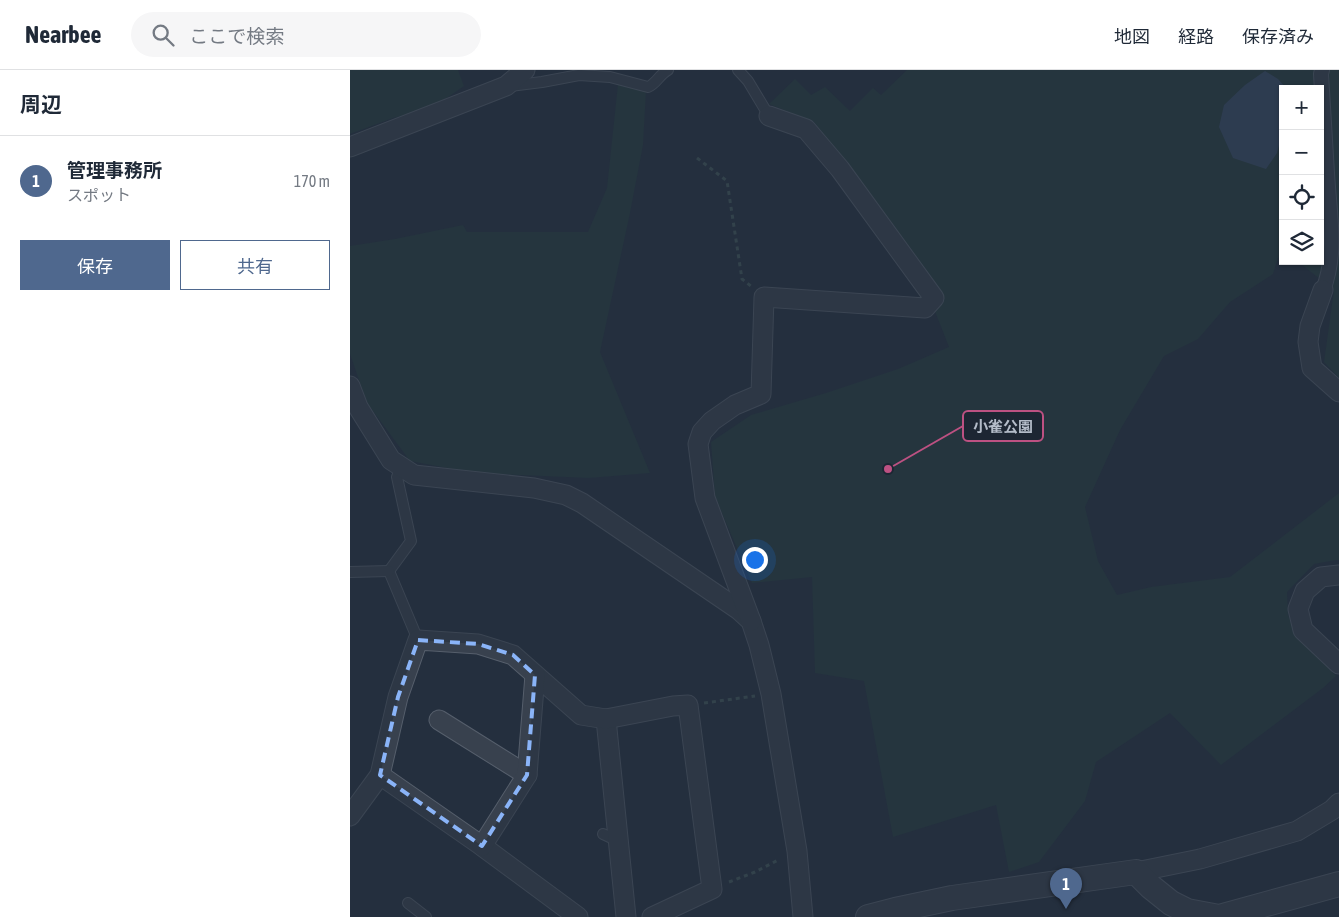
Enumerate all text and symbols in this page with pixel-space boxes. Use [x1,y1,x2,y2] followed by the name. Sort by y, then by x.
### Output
[131,12,481,57] search box
[25,21,101,48] text: Nearbee
[149,21,177,49] icon: search
[189,25,284,47] text: ここで検索
[1114,26,1150,47] text: 地図
[1178,26,1214,47] text: 経路
[1242,26,1314,47] text: 保存済み
[1279,85,1324,265] map controls
[1279,85,1324,130] button: +
[20,92,62,116] text: 周辺
[1279,130,1324,175] button: −
[67,159,162,181] text: 管理事務所
[32,172,40,190] text: 1
[294,172,330,190] text: 170 m
[1279,175,1324,220] button: locate
[67,186,131,204] text: スポット
[1279,220,1324,265] button: layers
[20,240,170,290] button: 保存
[180,240,330,290] button: 共有
[963,411,1043,441] callout: 小雀公園
[973,418,1033,435] text: 小雀公園
[742,547,768,573] your location
[1050,868,1082,909] pin: 1

